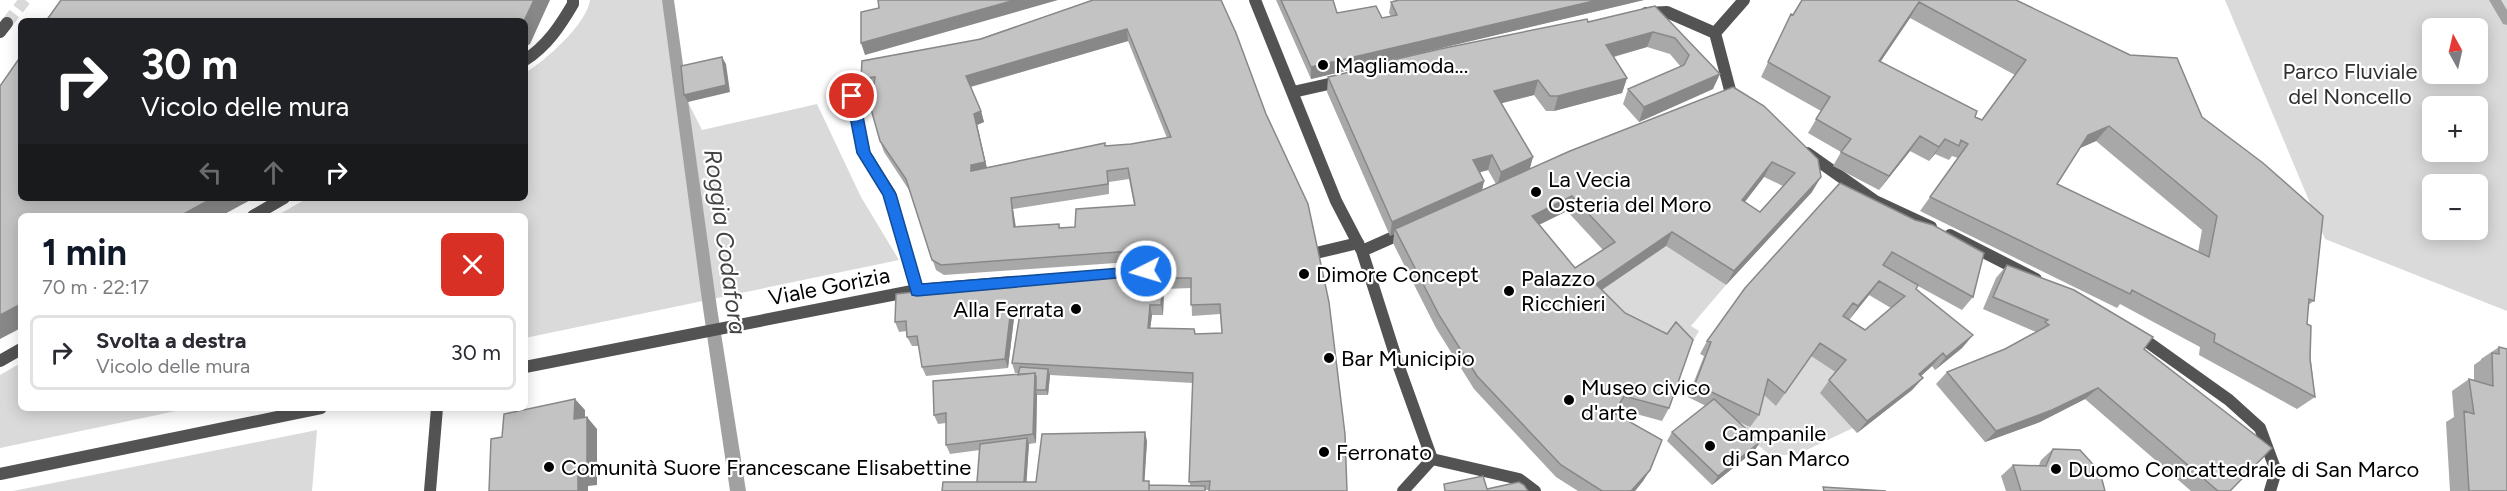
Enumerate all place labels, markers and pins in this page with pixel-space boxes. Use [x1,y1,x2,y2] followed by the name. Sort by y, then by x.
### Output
[1335,52,1468,79] place label: Magliamoda...
[1316,58,1330,72] marker: Magliamoda...
[826,70,877,121] pin
[1548,166,1712,218] place label: La Vecia Osteria del Moro
[1529,185,1543,199] marker: La Vecia Osteria del Moro
[1316,261,1479,288] place label: Dimore Concept
[1521,265,1606,317] place label: Palazzo Ricchieri
[1297,267,1311,281] marker: Dimore Concept
[1502,284,1516,298] marker: Palazzo Ricchieri
[953,296,1064,323] place label: Alla Ferrata
[1069,302,1083,316] marker: Alla Ferrata
[1341,345,1475,372] place label: Bar Municipio
[1322,351,1336,365] marker: Bar Municipio
[1581,374,1711,426] place label: Museo civico d'arte
[1562,393,1576,407] marker: Museo civico d'arte
[1722,420,1850,472] place label: Campanile di San Marco
[1336,439,1432,466] place label: Ferronato
[1703,439,1717,453] marker: Campanile di San Marco
[1317,445,1331,459] marker: Ferronato
[561,454,971,481] place label: Comunità Suore Francescane Elisabettine
[2068,456,2419,483] place label: Duomo Concattedrale di San Marco
[542,460,556,474] marker: Comunità Suore Francescane Elisabettine
[2049,462,2063,476] marker: Duomo Concattedrale di San Marco

